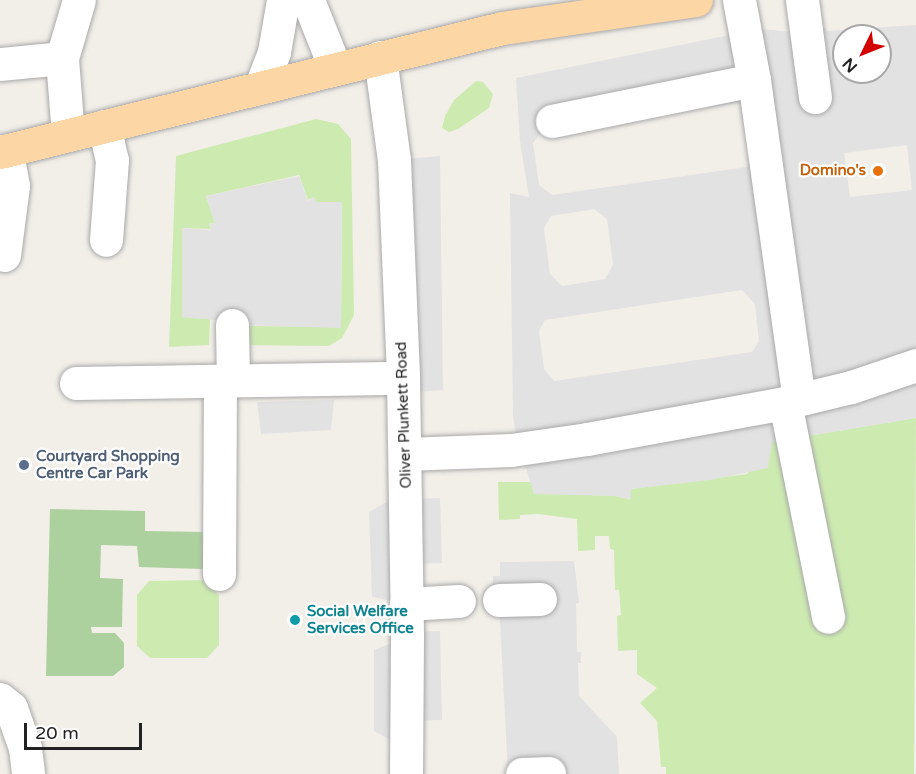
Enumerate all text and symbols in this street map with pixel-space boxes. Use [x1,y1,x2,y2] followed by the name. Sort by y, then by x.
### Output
[832,24,892,84] north arrow
[839,53,862,76] text: N
[800,162,866,180] place label: Domino's
[871,164,885,178] marker: Domino's
[392,341,416,489] street label: Oliver Plunkett Road
[36,447,180,482] place label: Courtyard Shopping Centre Car Park
[17,458,31,472] marker: Courtyard Shopping Centre Car Park
[307,602,414,637] place label: Social Welfare Services Office
[288,613,302,627] marker: Social Welfare Services Office
[27,711,146,749] scale bar
[35,722,79,744] text: 20 m

